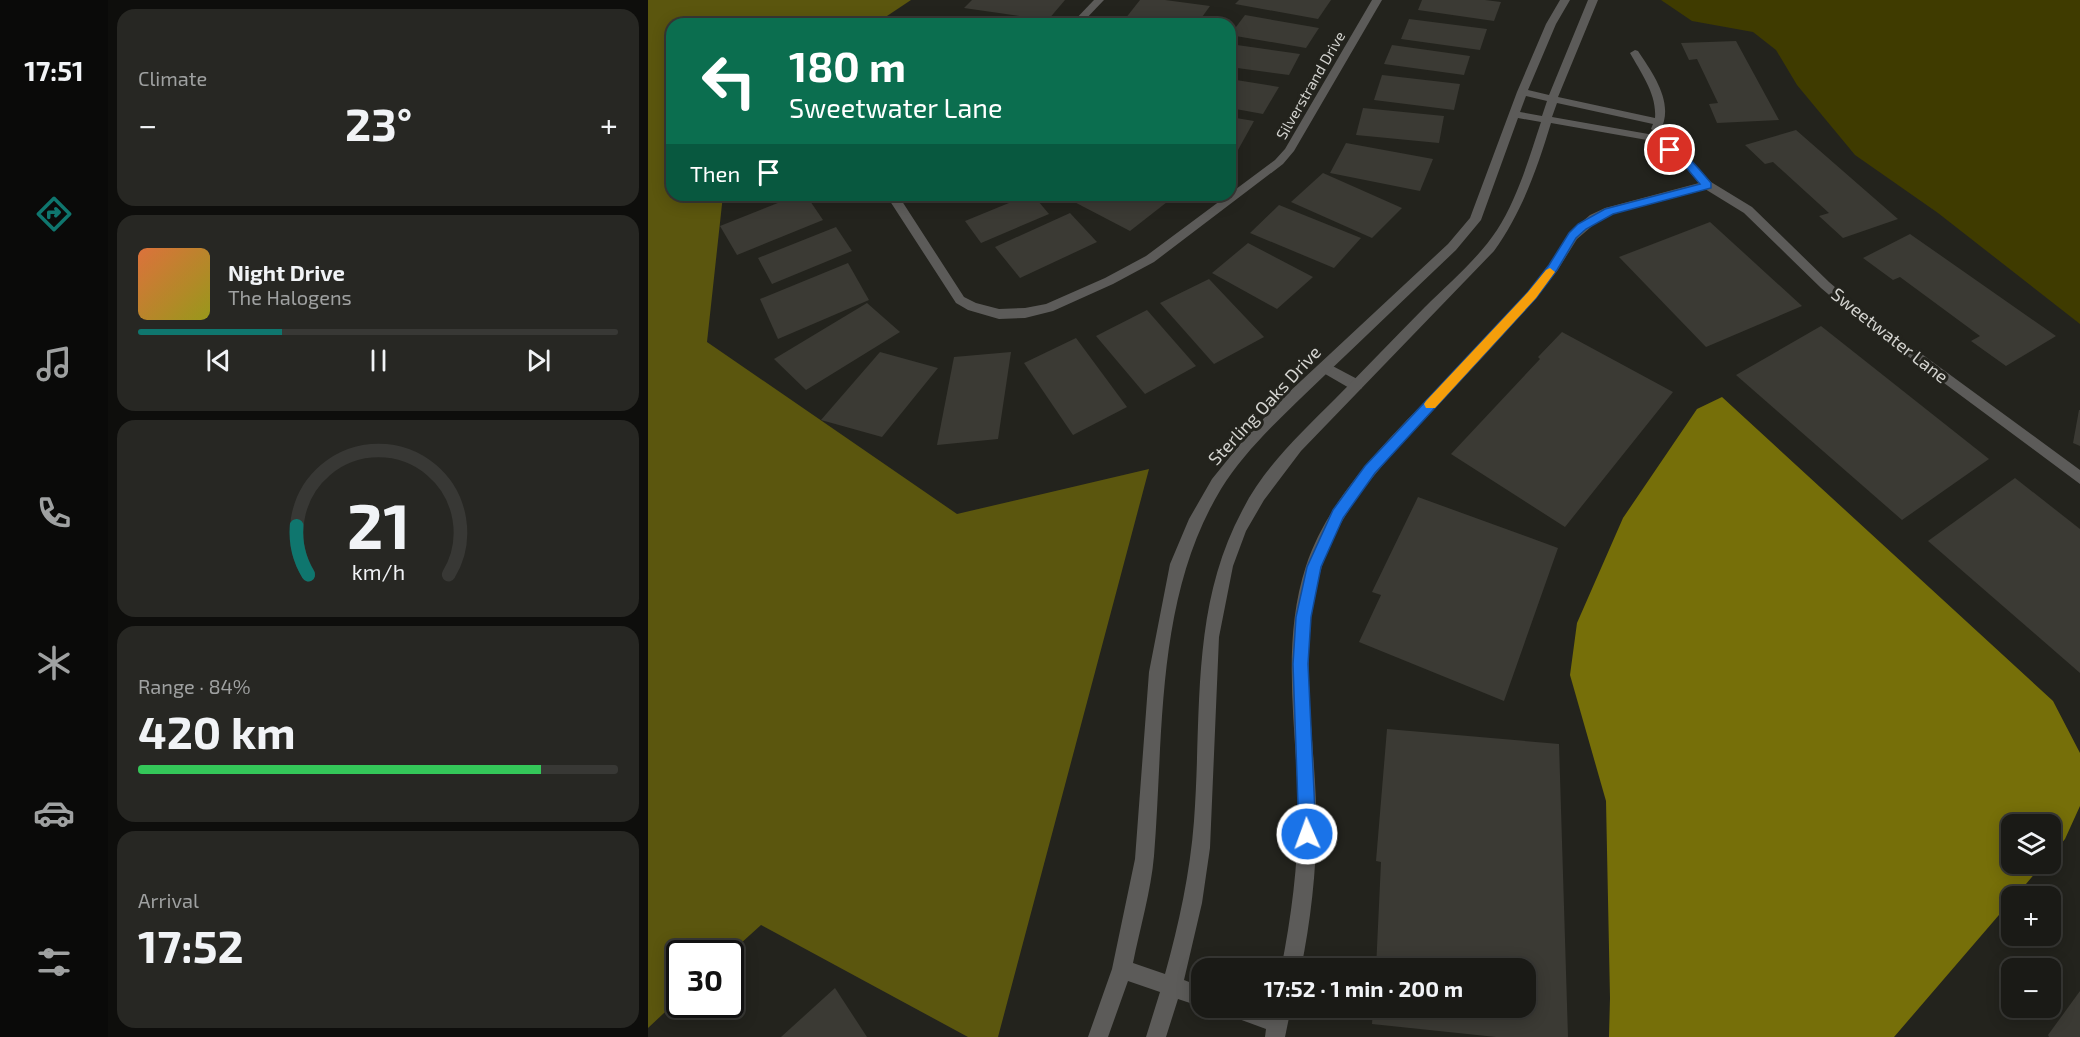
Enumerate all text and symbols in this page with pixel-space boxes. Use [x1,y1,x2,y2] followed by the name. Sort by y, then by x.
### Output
[1272,28,1348,142] street label: Silverstrand Drive
[789,40,906,90] text: 180 m
[690,42,768,120] icon: left
[24,54,84,86] text: 17:51
[138,66,207,90] text: Climate
[789,91,1002,123] text: Sweetwater Lane
[345,96,412,150] text: 23°
[138,104,157,144] text: −
[600,104,618,144] text: +
[1644,124,1695,175] pin
[1653,133,1686,166] icon: arrive
[752,156,785,189] icon: arrive
[690,160,740,186] text: Then
[33,193,75,235] icon: directions
[228,259,345,285] text: Night Drive
[1827,283,1953,387] street label: Sweetwater Lane
[228,285,352,309] text: The Halogens
[1203,341,1325,469] street label: Sterling Oaks Drive
[33,343,75,385] icon: music
[202,344,235,377] icon: previous
[362,344,395,377] icon: pause
[522,344,555,377] icon: next
[346,488,410,563] text: 21
[33,492,75,534] icon: phone
[351,560,405,585] text: km/h
[33,642,75,684] icon: climate
[138,674,251,698] text: Range · 84%
[138,704,296,758] text: 420 km
[33,792,75,834] icon: car
[1275,802,1339,866] position arrow
[2001,814,2061,1018] map controls
[2001,814,2061,874] button: layers
[2001,886,2061,946] button: +
[138,888,199,912] text: Arrival
[138,918,244,972] text: 17:52
[666,940,744,1018] speed limit sign: 30
[33,941,75,983] icon: filters
[2001,958,2061,1018] button: −
[1264,975,1463,1001] text: 17:52 · 1 min · 200 m

